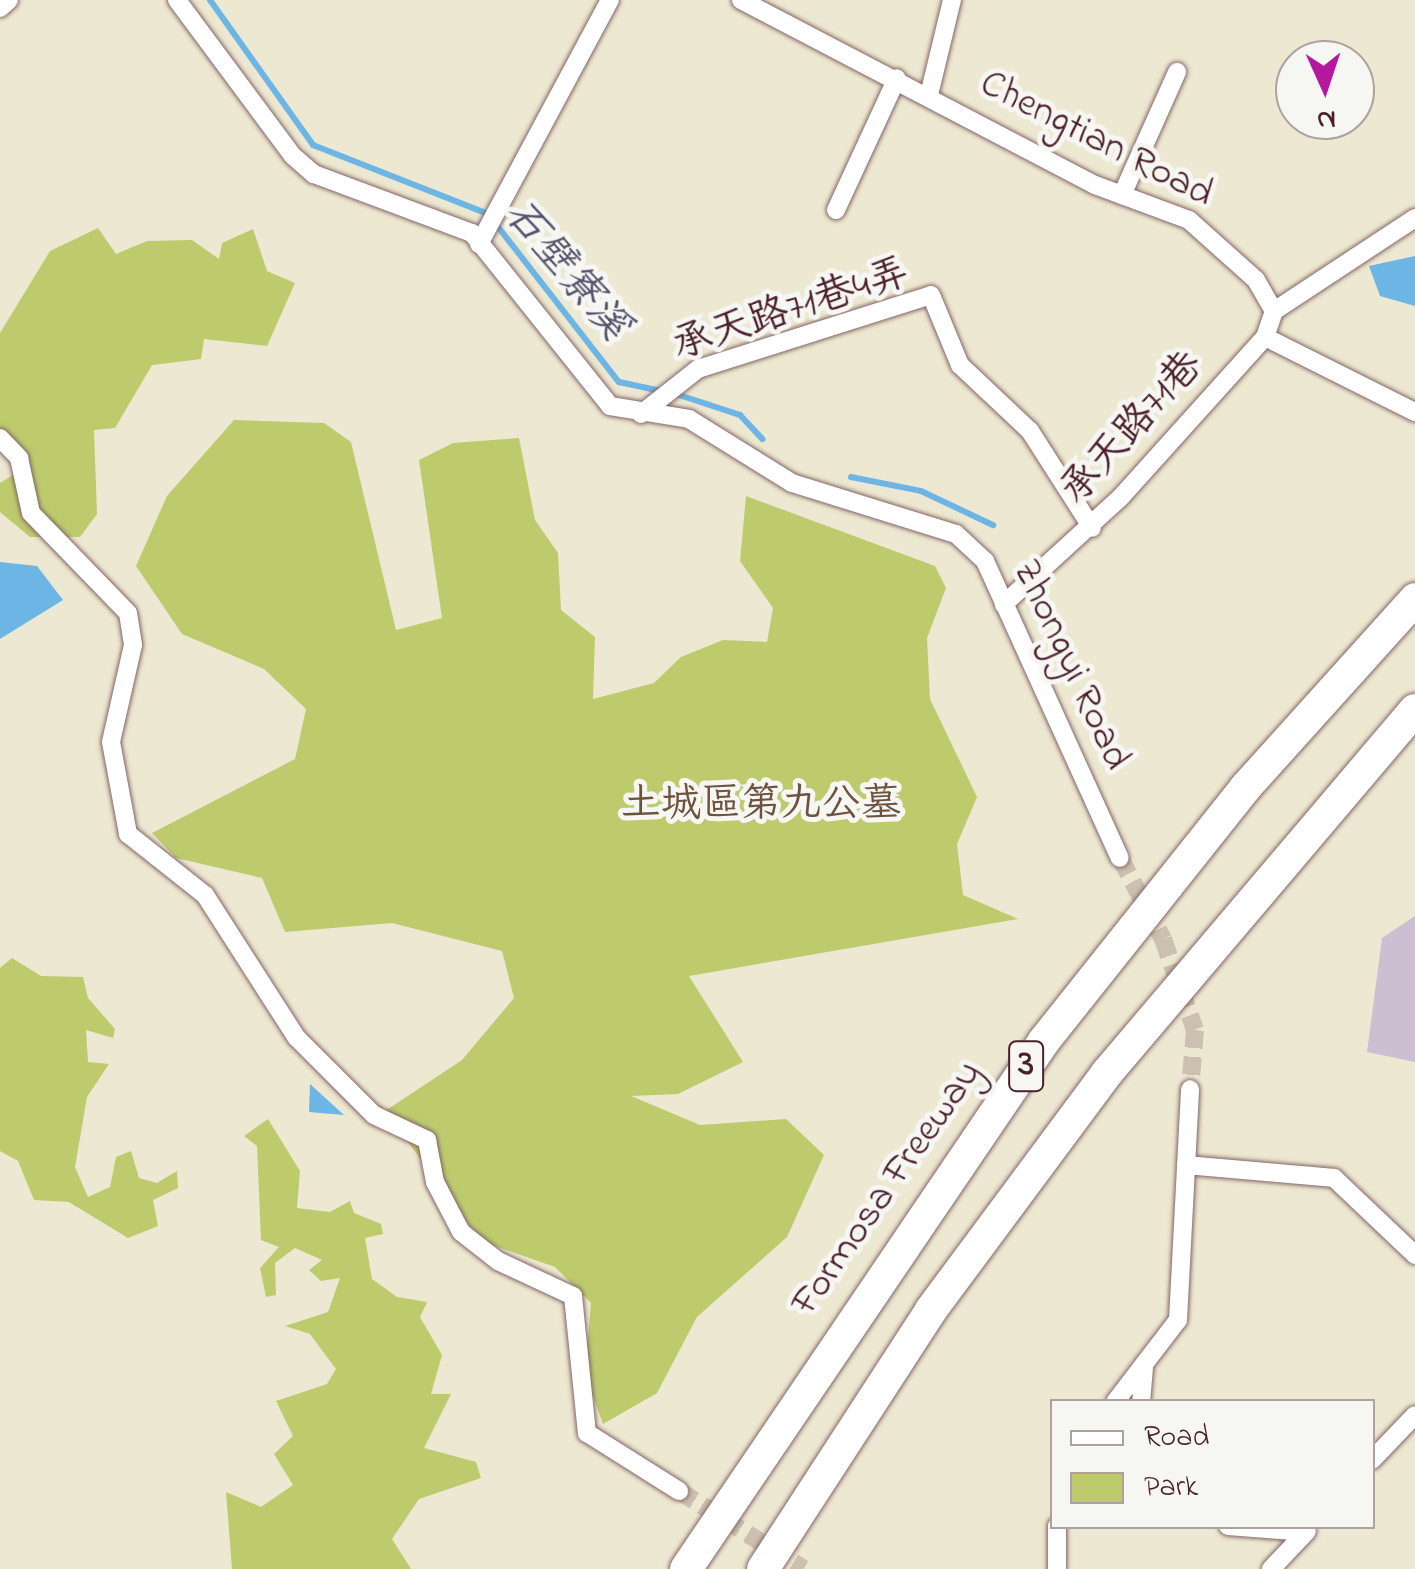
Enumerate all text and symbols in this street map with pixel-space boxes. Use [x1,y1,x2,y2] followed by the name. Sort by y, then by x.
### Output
[1275,40,1375,140] north arrow
[971,61,1221,219] street label: Chengtian Road
[1316,97,1337,139] text: N
[492,190,638,352] water label: 石壁寮溪
[667,250,915,372] street label: 承天路71巷4弄
[1052,343,1214,515] street label: 承天路71巷
[1000,552,1140,778] street label: Zhongyi Road
[621,782,901,830] park label: 土城區第九公墓
[1006,1033,1046,1099] road number: 3
[782,1052,994,1326] street label: Formosa Freeway
[1050,1399,1375,1529] legend
[1144,1416,1209,1460] text: Road
[1144,1466,1198,1510] text: Park

